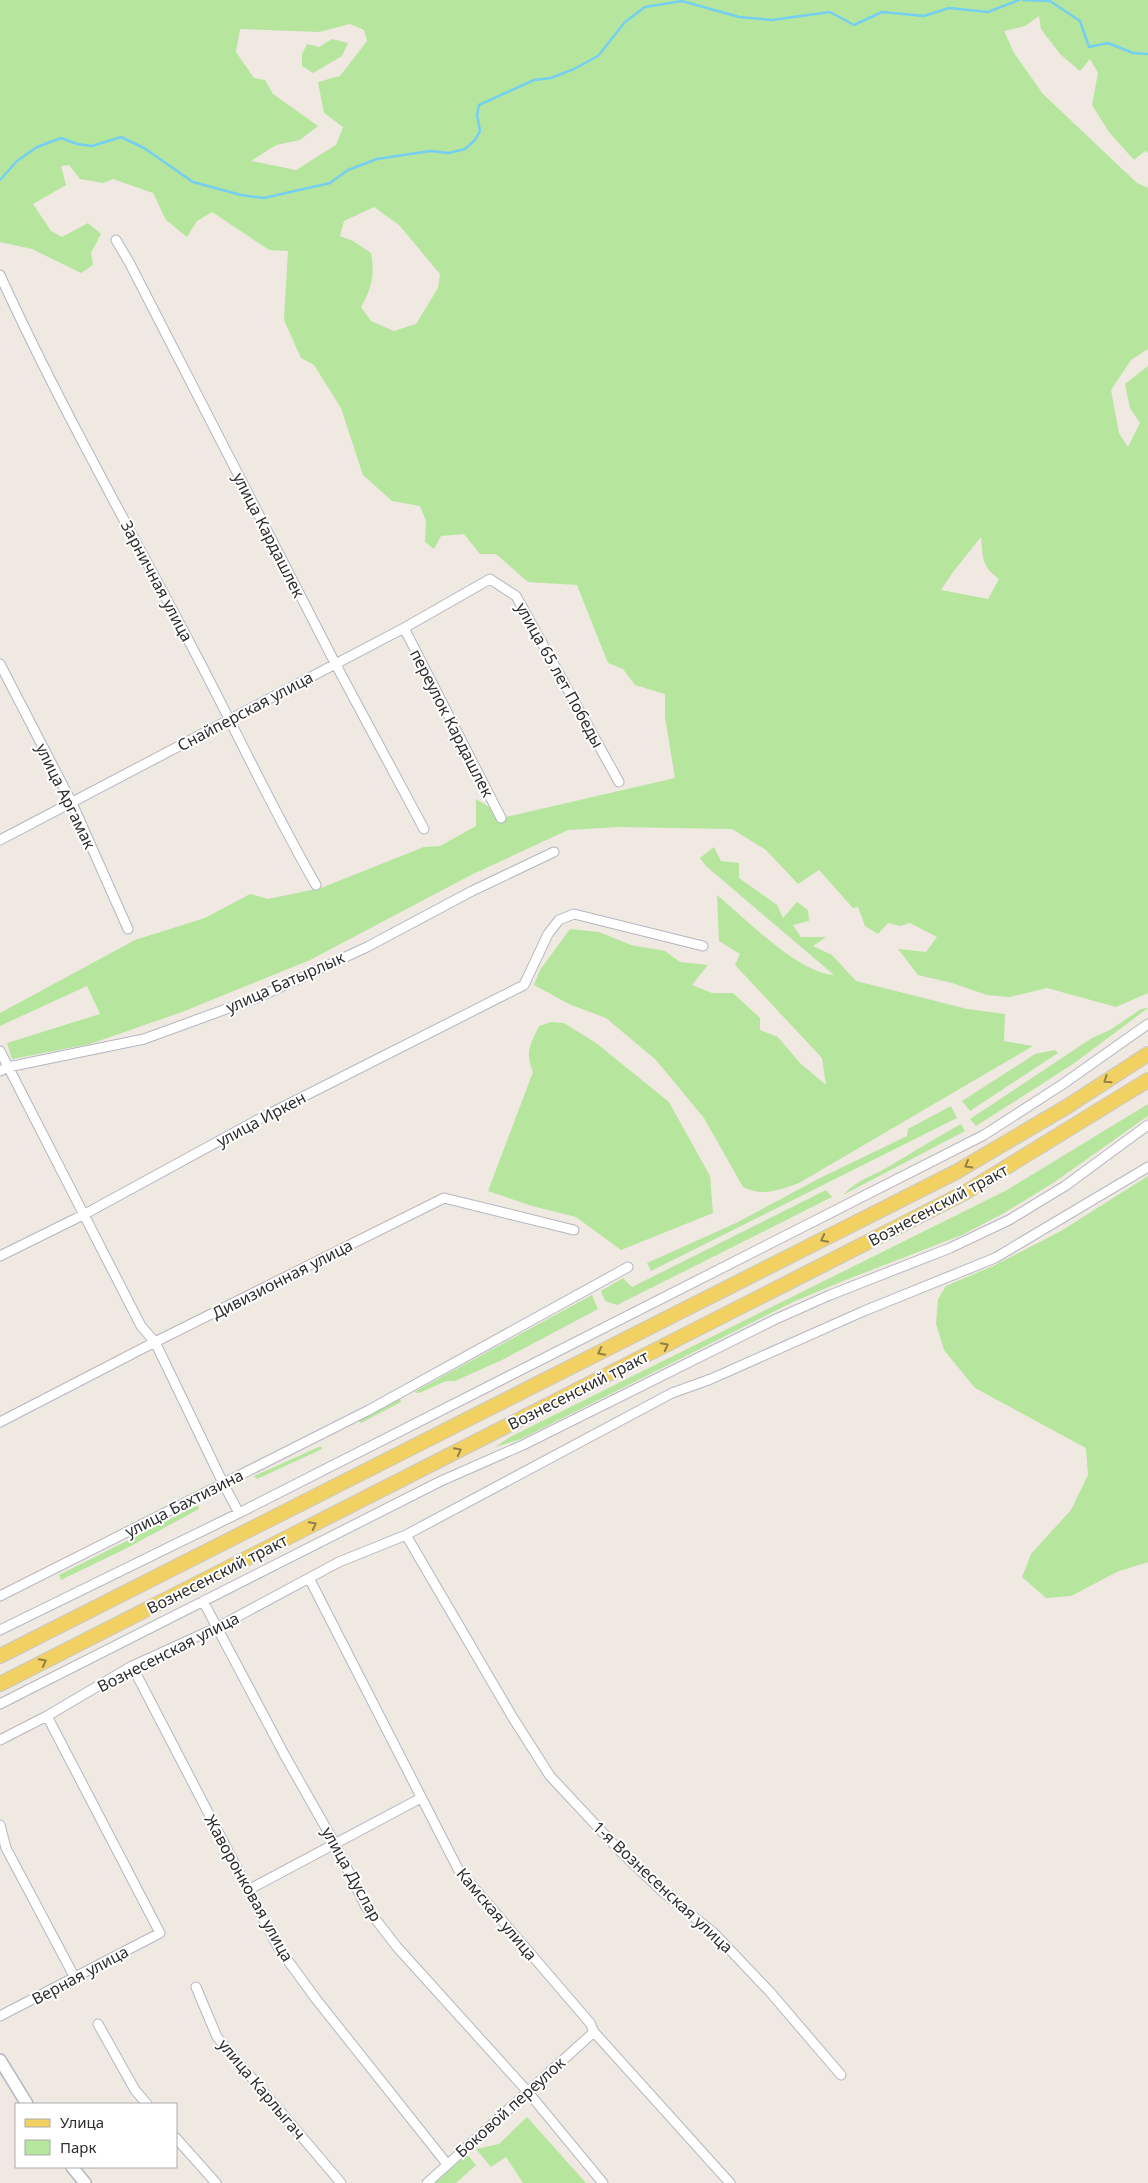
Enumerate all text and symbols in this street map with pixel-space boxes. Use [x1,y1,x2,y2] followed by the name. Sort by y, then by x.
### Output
[228,469,310,602] street label: улица Кардашлек
[116,516,198,646] street label: Зарничная улица
[511,598,609,752] street label: улица 65 лет Победы
[405,645,499,801] street label: переулок Кардашлек
[173,666,317,756] street label: Снайперская улица
[31,739,101,853] street label: улица Аргамак
[222,946,348,1018] street label: улица Батырлык
[1103,1074,1113,1083] one-way arrow
[212,1086,310,1152] street label: улица Иркен
[965,1158,974,1168] one-way arrow
[864,1159,1012,1251] street label: Вознесенский тракт
[820,1233,829,1243] one-way arrow
[208,1234,356,1324] street label: Дивизионная улица
[660,1342,669,1352] one-way arrow
[504,1345,653,1435] street label: Вознесенский тракт
[597,1346,606,1356] one-way arrow
[453,1447,462,1457] one-way arrow
[121,1464,247,1542] street label: улица Бахтизина
[308,1521,317,1531] one-way arrow
[143,1529,292,1619] street label: Вознесенский тракт
[93,1607,243,1697] street label: Вознесенская улица
[38,1658,47,1668] one-way arrow
[199,1810,299,1966] street label: Жаворонковая улица
[588,1816,738,1958] street label: 1-я Вознесенская улица
[317,1823,387,1925] street label: улица Дуслар
[452,1863,542,1965] street label: Камская улица
[28,1940,132,2010] street label: Верная улица
[213,2034,311,2144] street label: улица Карлыгач
[450,2051,570,2162] street label: Боковой переулок
[15,2103,178,2168] legend
[60,2112,104,2132] text: Улица
[60,2137,96,2157] text: Парк

